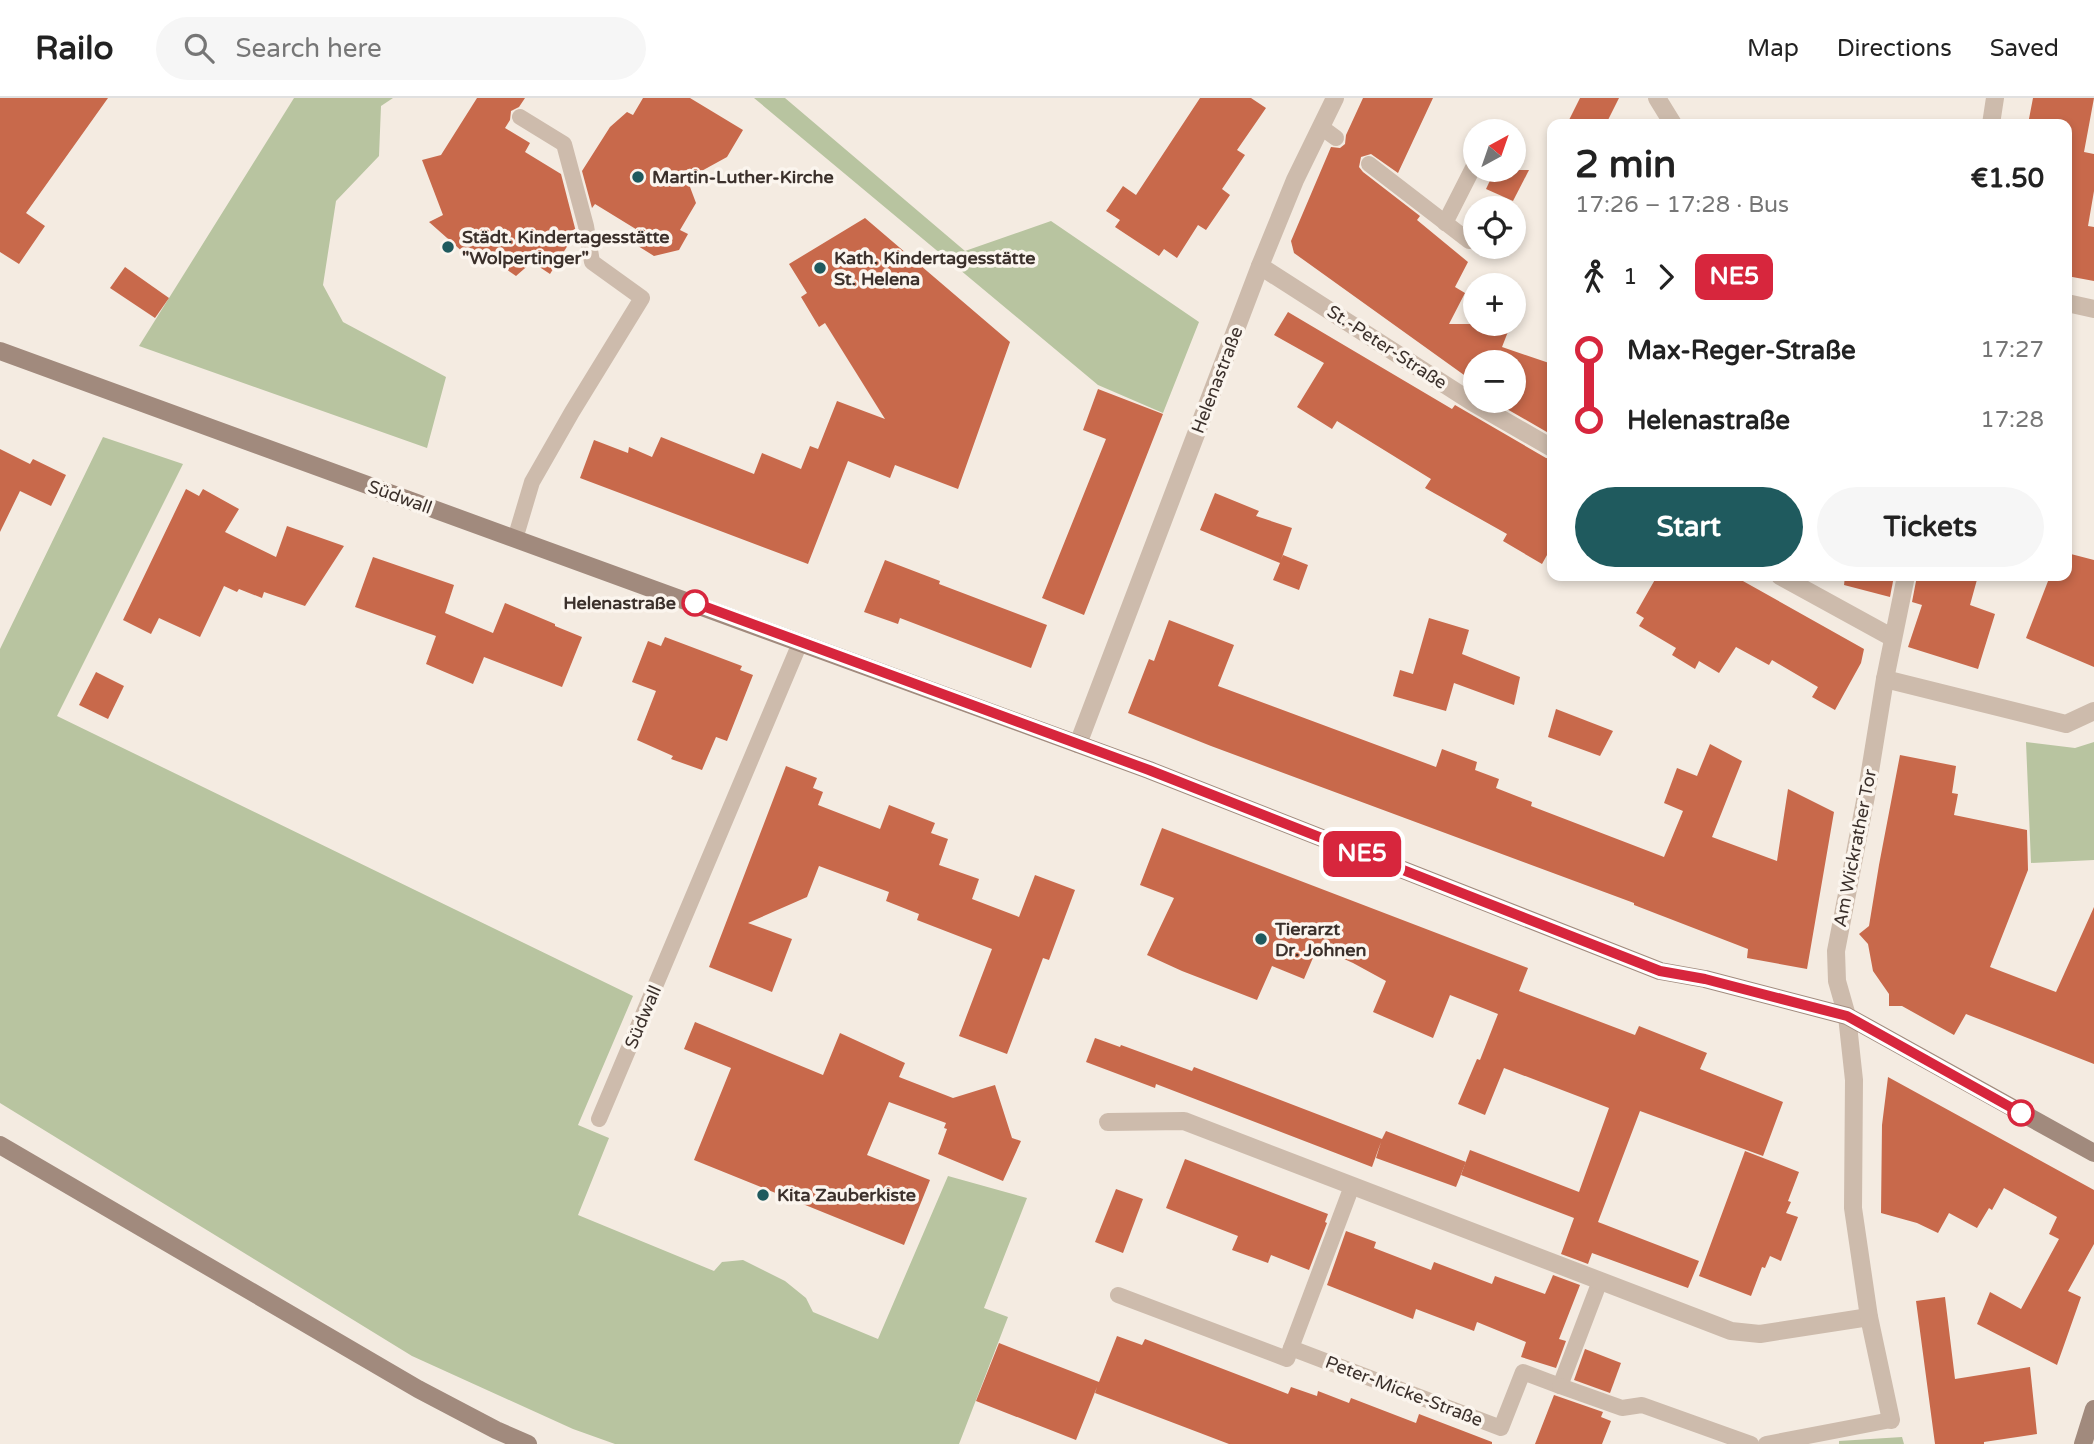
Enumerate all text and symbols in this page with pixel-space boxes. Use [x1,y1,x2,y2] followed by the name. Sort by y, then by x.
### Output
[156,17,646,80] search box
[35,29,114,68] text: Railo
[180,29,218,67] icon: search
[236,33,382,64] text: Search here
[1747,34,1799,63] text: Map
[1837,34,1952,63] text: Directions
[1990,34,2059,63] text: Saved
[1463,119,1526,182] north arrow
[1463,119,1526,413] map controls
[1575,142,1676,188] text: 2 min
[1971,163,2044,194] text: €1.50
[652,166,834,188] place label: Martin-Luther-Kirche
[630,169,646,185] marker: Martin-Luther-Kirche
[1575,191,1789,219] text: 17:26 – 17:28 · Bus
[1463,196,1526,259] button: locate
[462,226,670,269] place label: Städt. Kindertagesstätte "Wolpertinger"
[440,239,456,255] marker: Städt. Kindertagesstätte "Wolpertinger"
[834,247,1035,290] place label: Kath. Kindertagesstätte St. Helena
[1575,258,1613,296] icon: walk
[1647,258,1685,296] icon: forward
[812,260,828,276] marker: Kath. Kindertagesstätte St. Helena
[1709,262,1759,291] text: NE5
[1623,263,1637,291] text: 1
[1463,273,1526,336] button: +
[1323,300,1451,394] street label: St.-Peter-Straße
[1187,323,1247,437] street label: Helenastraße
[1627,335,1856,366] text: Max-Reger-Straße
[1980,336,2044,364] text: 17:27
[1463,350,1526,413] button: −
[1627,405,1790,436] text: Helenastraße
[1980,406,2044,434] text: 17:28
[365,475,435,519] street label: Südwall
[1575,487,1803,567] button: Start
[1817,487,2044,567] button: Tickets
[682,590,708,616] marker: Helenastraße
[563,592,676,614] place label: Helenastraße
[1829,767,1881,929] street label: Am Wickrather Tor
[1322,831,1402,877] line badge: NE5
[1337,839,1387,868] text: NE5
[1274,918,1366,961] place label: Tierarzt Dr. Johnen
[1253,931,1269,947] marker: Tierarzt Dr. Johnen
[620,982,666,1052] street label: Südwall
[2008,1100,2034,1126] unlabelled marker
[777,1184,916,1206] place label: Kita Zauberkiste
[755,1187,771,1203] marker: Kita Zauberkiste
[1322,1351,1486,1431] street label: Peter-Micke-Straße

